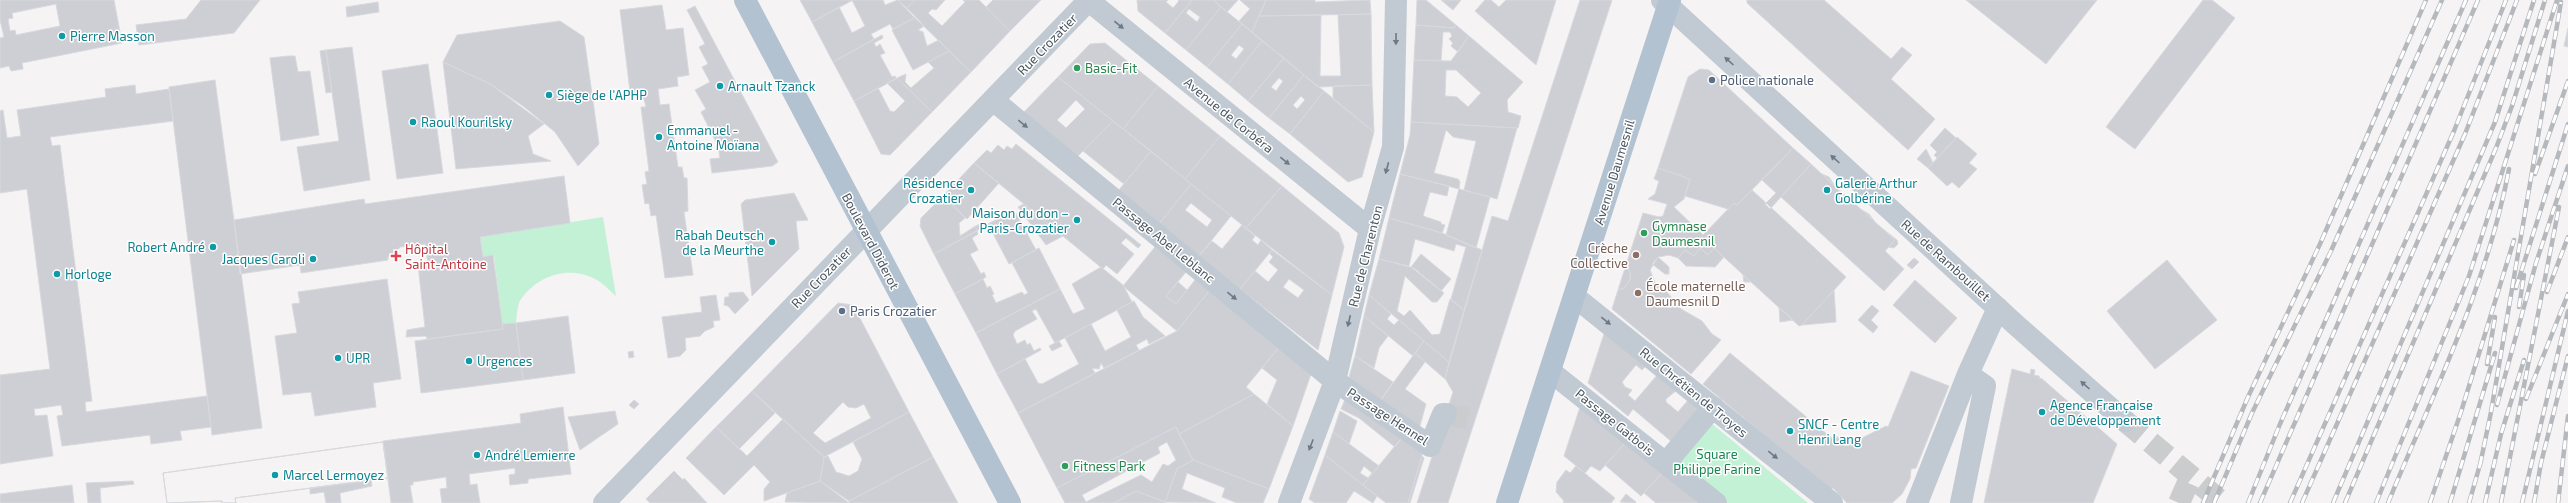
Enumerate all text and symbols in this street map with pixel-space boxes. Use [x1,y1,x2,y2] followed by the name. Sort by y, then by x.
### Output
[1014,10,1080,78] street label: Rue Crozatier
[1113,21,1124,30] one-way arrow
[70,28,155,44] place label: Pierre Masson
[57,31,67,41] marker: Pierre Masson
[1392,33,1399,45] one-way arrow
[1724,57,1734,66] one-way arrow
[1085,60,1137,76] place label: Basic-Fit
[1072,63,1082,73] marker: Basic-Fit
[1720,72,1814,88] place label: Police nationale
[1181,74,1277,156] street label: Avenue de Corbéra
[1707,75,1717,85] marker: Police nationale
[728,78,816,94] place label: Arnault Tzanck
[715,81,725,91] marker: Arnault Tzanck
[557,87,647,103] place label: Siège de l'APHP
[544,90,554,100] marker: Siège de l'APHP
[421,114,512,130] place label: Raoul Kourilsky
[408,117,418,127] marker: Raoul Kourilsky
[1590,117,1638,227] street label: Avenue Daumesnil
[1018,120,1028,129] one-way arrow
[667,122,759,153] place label: Emmanuel - Antoine Moïana
[654,132,664,142] marker: Emmanuel - Antoine Moïana
[1830,154,1840,163] one-way arrow
[1279,156,1290,165] one-way arrow
[1384,162,1390,174] one-way arrow
[903,175,963,206] place label: Résidence Crozatier
[1835,175,1918,206] place label: Galerie Arthur Golbérine
[966,185,976,195] marker: Résidence Crozatier
[1822,185,1832,195] marker: Galerie Arthur Golbérine
[839,190,903,292] street label: Boulevard Diderot
[1110,194,1218,286] street label: Passage Abel Leblanc
[1345,203,1385,309] street label: Rue de Charenton
[972,205,1069,236] place label: Maison du don – Paris-Crozatier
[1072,215,1082,225] marker: Maison du don – Paris-Crozatier
[1898,216,1994,304] street label: Rue de Rambouillet
[1652,218,1715,249] place label: Gymnase Daumesnil
[675,227,764,258] place label: Rabah Deutsch de la Meurthe
[1639,228,1649,238] marker: Gymnase Daumesnil
[767,237,777,247] marker: Rabah Deutsch de la Meurthe
[127,239,205,255] place label: Robert André
[1570,240,1628,271] place label: Crèche Collective
[405,241,487,272] place label: Hôpital Saint-Antoine
[208,242,218,252] marker: Robert André
[788,243,854,311] street label: Rue Crozatier
[390,250,402,262] marker: Hôpital Saint-Antoine
[1631,250,1641,260] marker: Crèche Collective
[222,251,305,267] place label: Jacques Caroli
[308,254,318,264] marker: Jacques Caroli
[65,266,112,282] place label: Horloge
[52,269,62,279] marker: Horloge
[1646,277,1746,309] place label: École maternelle Daumesnil D
[1633,288,1643,298] marker: École maternelle Daumesnil D
[1226,292,1237,300] one-way arrow
[850,303,937,319] place label: Paris Crozatier
[837,306,847,316] marker: Paris Crozatier
[1345,315,1351,328] one-way arrow
[1600,317,1611,326] one-way arrow
[1637,344,1751,440] street label: Rue Chrétien de Troyes
[346,350,370,366] place label: UPR
[333,353,343,363] marker: UPR
[477,353,532,369] place label: Urgences
[464,356,474,366] marker: Urgences
[2080,381,2090,390] one-way arrow
[1344,384,1432,448] street label: Passage Hennel
[1572,385,1658,459] street label: Passage Gatbois
[2050,397,2161,428] place label: Agence Française de Développement
[2037,407,2047,417] marker: Agence Française de Développement
[1798,416,1879,447] place label: SNCF - Centre Henri Lang
[1785,426,1795,436] marker: SNCF - Centre Henri Lang
[1307,440,1313,452] one-way arrow
[1673,446,1761,477] park label: Square Philippe Farine
[485,447,575,463] place label: André Lemierre
[472,450,482,460] marker: André Lemierre
[1767,451,1778,459] one-way arrow
[1073,458,1146,474] place label: Fitness Park
[1060,461,1070,471] marker: Fitness Park
[283,467,384,483] place label: Marcel Lermoyez
[270,470,280,480] marker: Marcel Lermoyez

